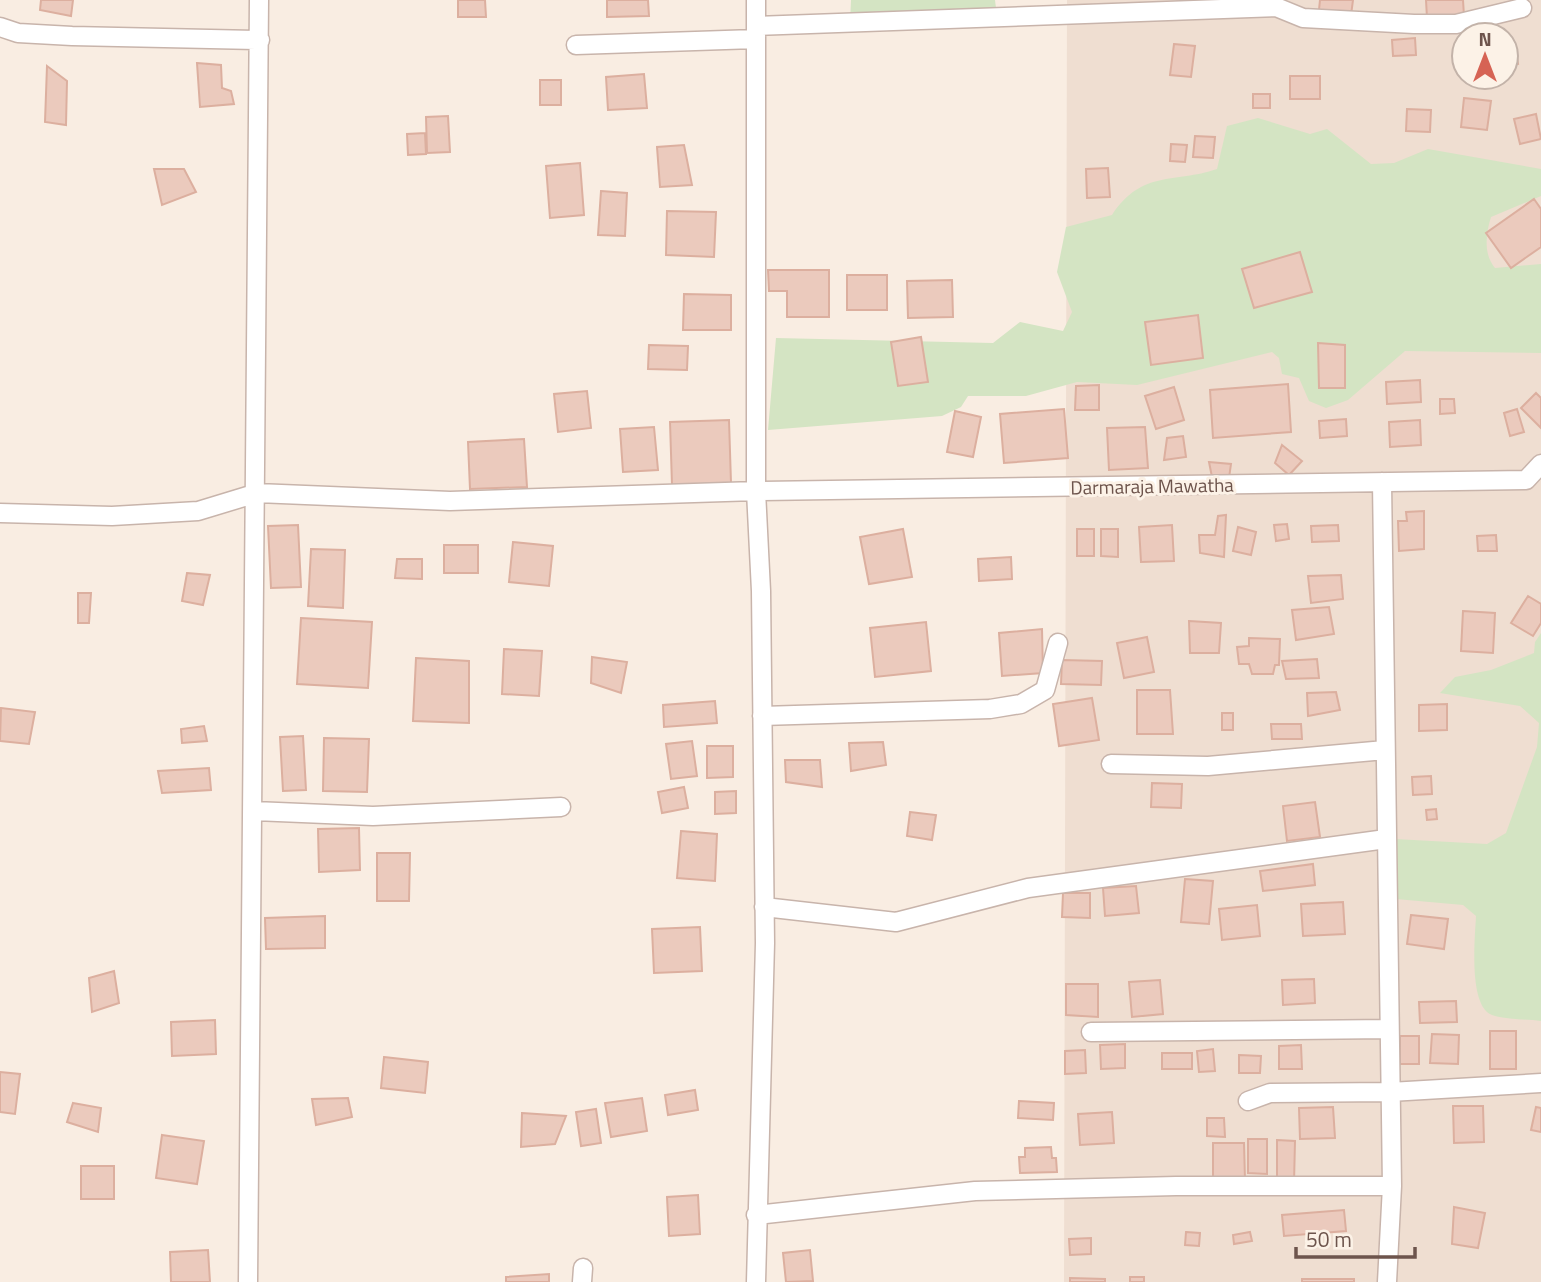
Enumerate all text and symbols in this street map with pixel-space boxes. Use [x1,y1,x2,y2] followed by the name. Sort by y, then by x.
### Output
[1450,21,1520,91] north arrow
[1478,24,1492,53] text: N
[1070,470,1234,501] street label: Darmaraja Mawatha
[1296,1216,1415,1260] scale bar
[1306,1223,1352,1255] text: 50 m

